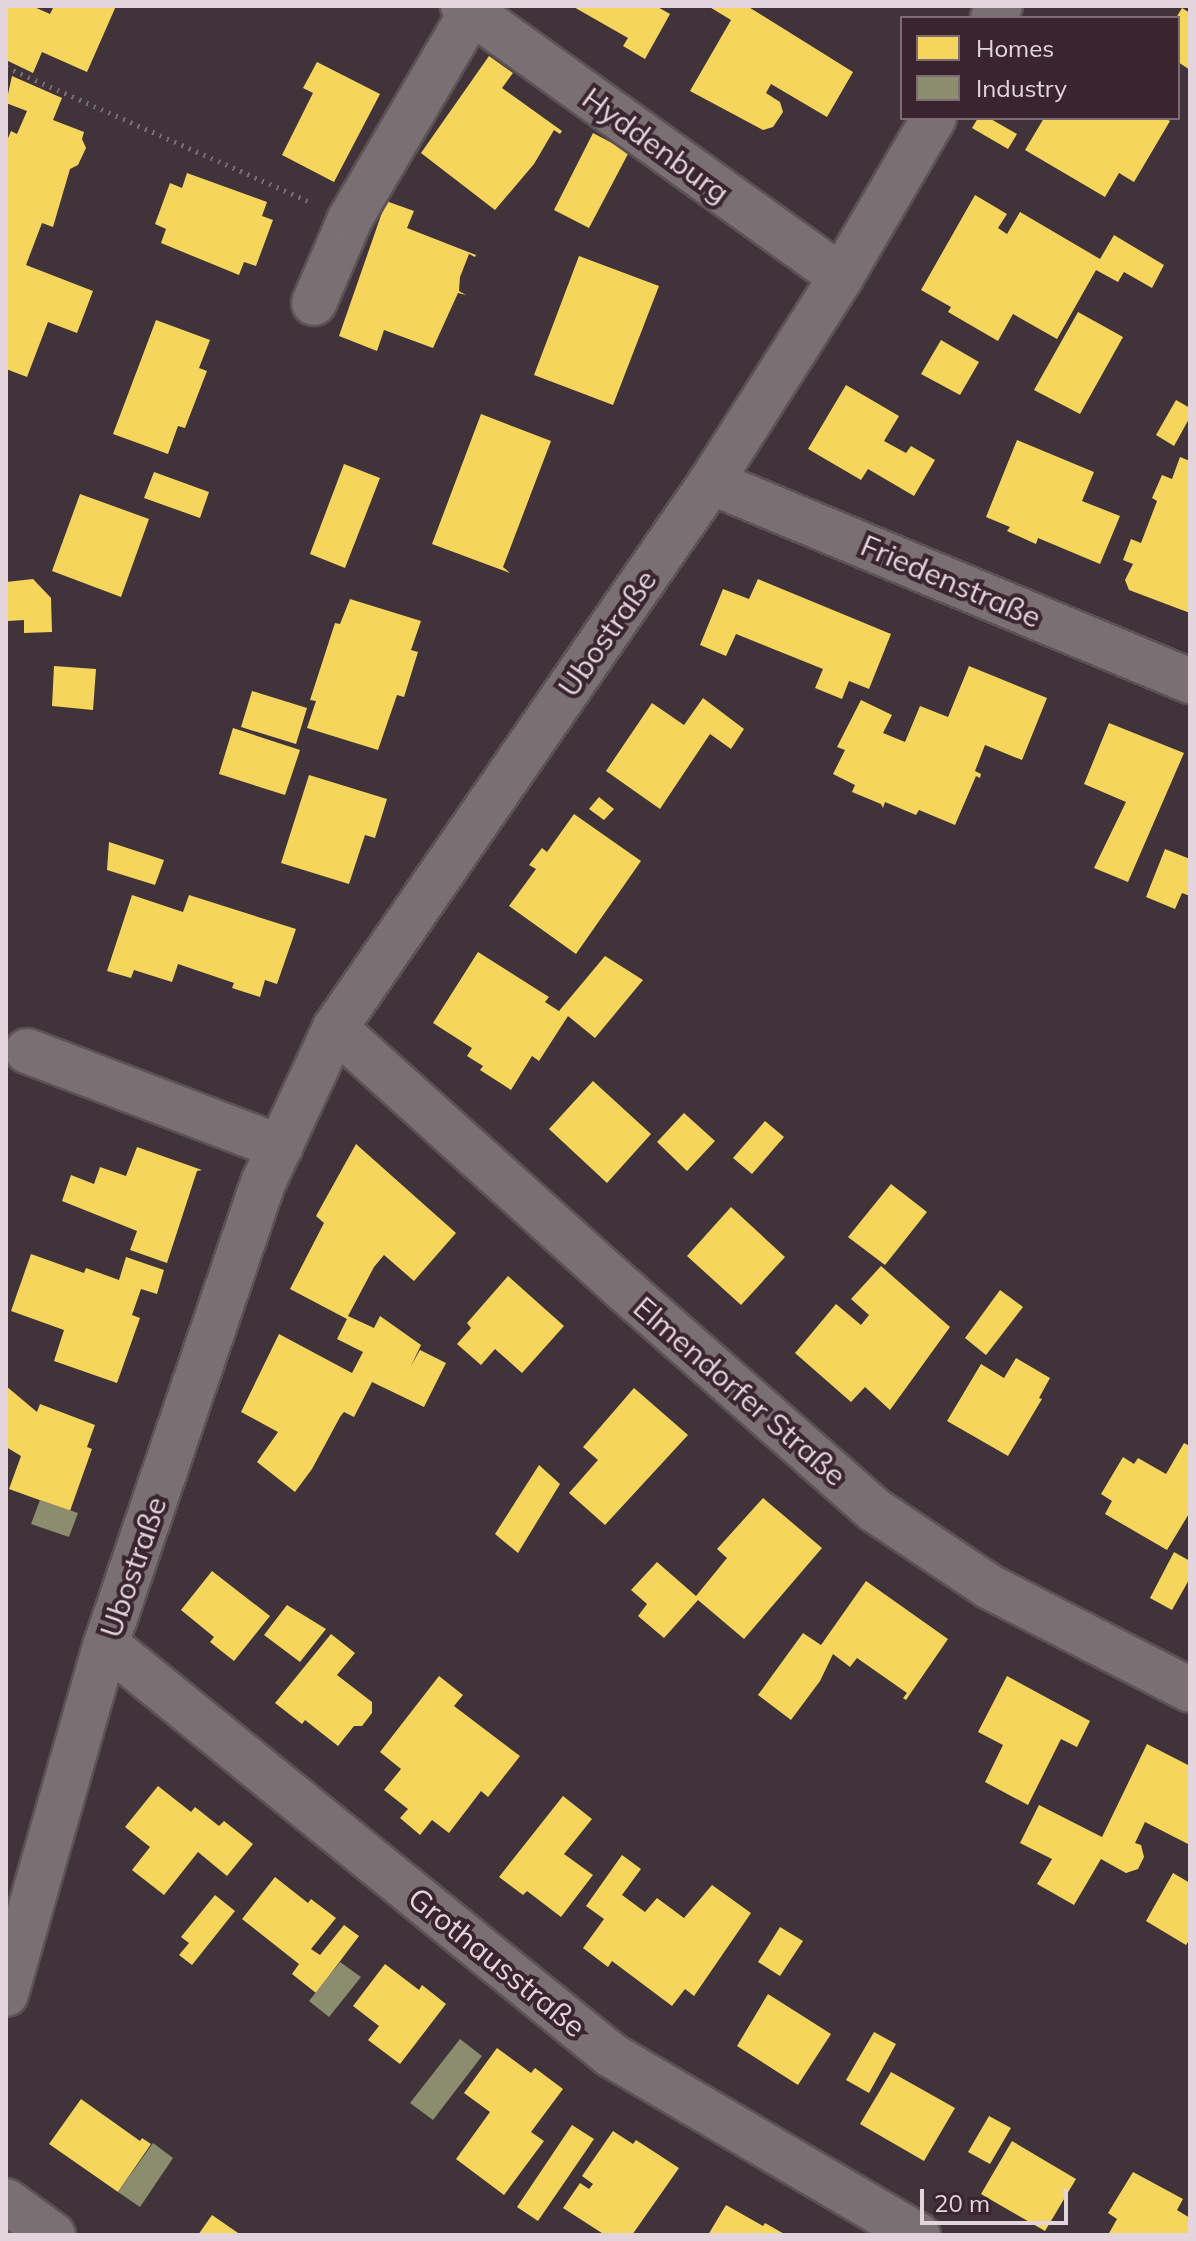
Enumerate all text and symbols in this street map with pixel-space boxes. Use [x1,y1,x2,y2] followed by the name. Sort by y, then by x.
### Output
[900,16,1180,120] legend
[976,33,1054,63] text: Homes
[976,73,1067,103] text: Industry
[576,80,736,210] street label: Hyddenburg
[856,527,1046,635] street label: Friedenstraße
[550,563,664,703] street label: Ubostraße
[626,1289,854,1493] street label: Elmendorfer Straße
[92,1492,174,1642] street label: Ubostraße
[401,1880,593,2044] street label: Grothausstraße
[924,2173,1072,2223] scale bar
[934,2188,990,2218] text: 20 m

